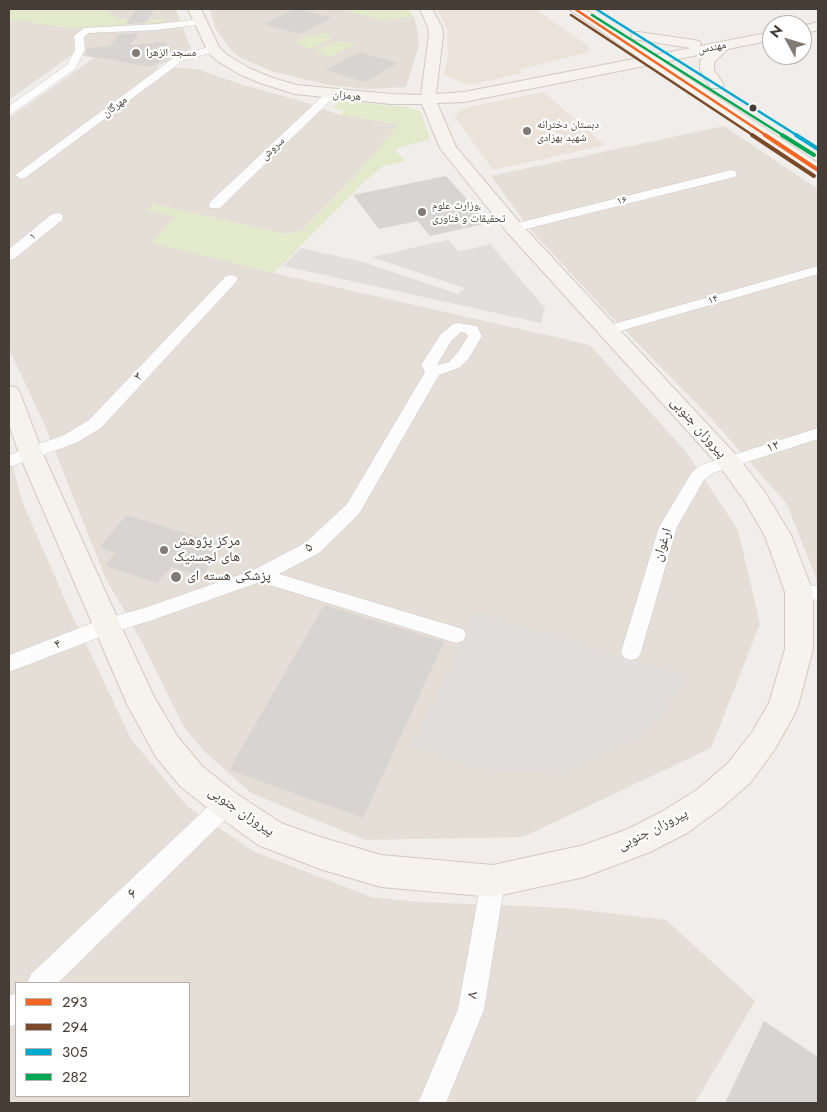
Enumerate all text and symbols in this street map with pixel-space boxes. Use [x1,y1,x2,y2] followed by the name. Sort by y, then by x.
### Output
[762,15,812,65] north arrow
[765,21,787,42] text: N
[697,39,727,57] street label: مهندس
[146,46,196,60] place label: مسجد الزهرا
[130,47,142,59] marker: مسجد الزهرا
[332,88,362,104] street label: هرمزان
[100,94,130,120] street label: مهرگان
[748,103,758,113] unlabelled marker
[537,118,599,144] place label: دبستان دخترانه شهید بهزادی
[521,125,533,137] marker: دبستان دخترانه شهید بهزادی
[258,135,288,163] street label: سروش
[616,193,628,209] street label: ۱۶
[432,199,505,225] place label: وزارت علوم، تحقیقات و فناوری
[416,206,428,218] marker: وزارت علوم، تحقیقات و فناوری
[27,230,39,244] street label: ۱
[706,292,720,308] street label: ۱۴
[131,369,147,385] street label: ۳
[666,394,730,462] street label: پیروزان جنوبی
[764,437,782,457] street label: ۱۲
[650,526,676,564] street label: ارغوان
[174,534,240,566] place label: مرکز پژوهش های لجستیک
[302,539,316,557] street label: ۵
[158,544,170,556] marker: مرکز پژوهش های لجستیک
[187,569,271,585] place label: پزشکی هسته ای
[169,570,183,584] marker: پزشکی هسته ای
[52,636,64,654] street label: ۴
[205,784,277,840] street label: پیروزان جنوبی
[615,805,691,855] street label: پیروزان جنوبی
[124,885,142,903] street label: ۶
[15,982,190,1097] legend
[463,990,483,1000] street label: ۸
[62,991,87,1013] text: 293
[62,1016,88,1038] text: 294
[62,1041,88,1063] text: 305
[62,1066,87,1088] text: 282

